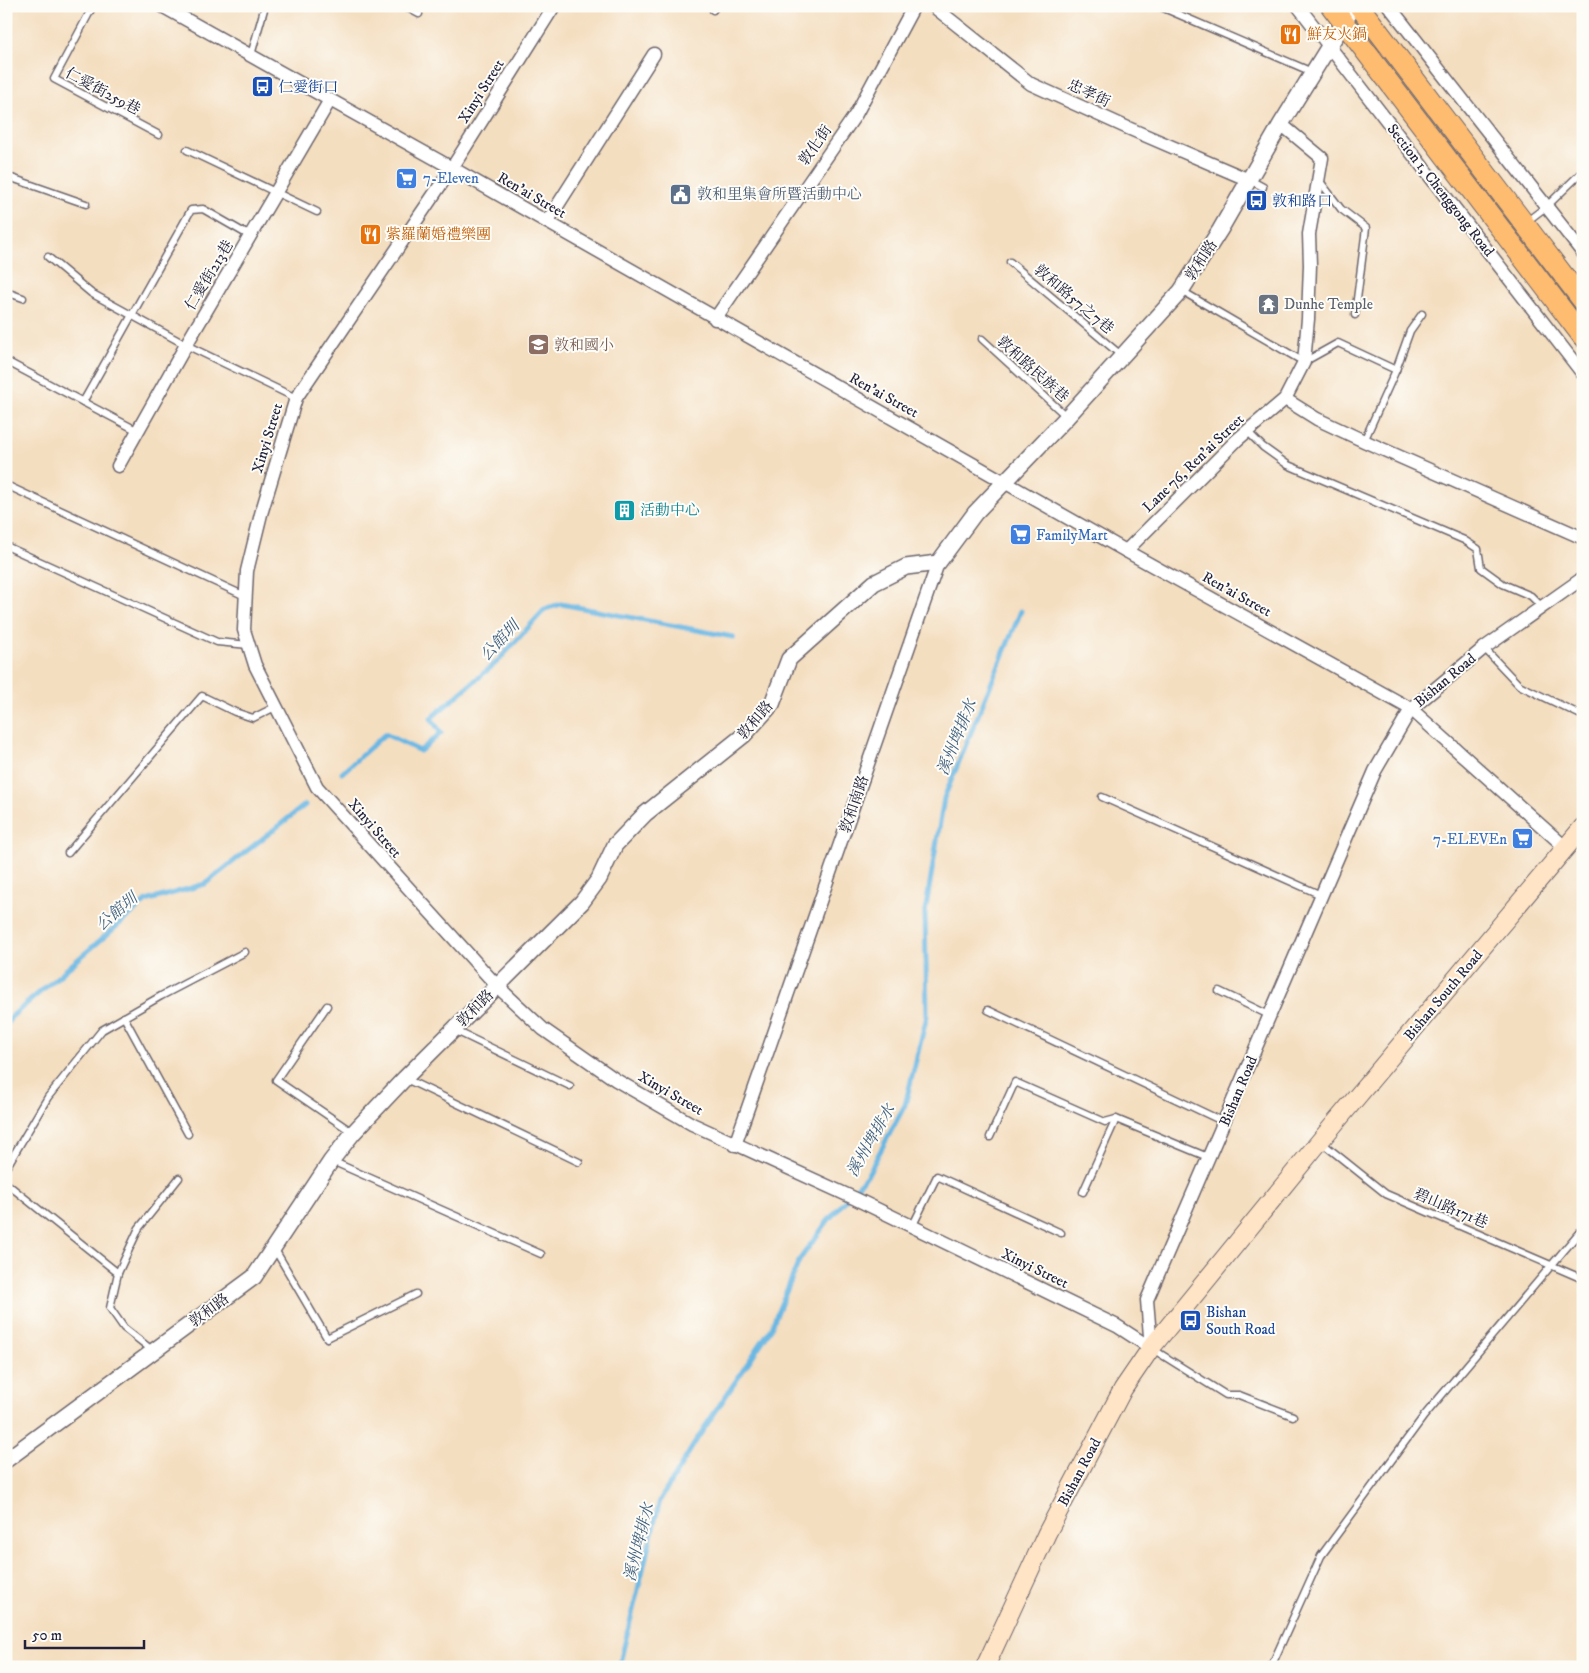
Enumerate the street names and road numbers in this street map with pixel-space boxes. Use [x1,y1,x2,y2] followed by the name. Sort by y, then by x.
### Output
[454,55,509,127] street label: Xinyi Street
[62,64,144,119] street label: 仁愛街259巷
[1064,75,1113,112] street label: 忠孝街
[1383,120,1499,261] street label: Section 1, Chenggong Road
[795,121,836,169] street label: 敦化街
[494,168,570,223] street label: Ren’ai Street
[1181,236,1222,284] street label: 敦和路
[181,237,238,314] street label: 仁愛街213巷
[1030,261,1117,338] street label: 敦和路57之7巷
[993,332,1072,407] street label: 敦和路民族巷
[846,369,922,422] street label: Ren’ai Street
[248,401,287,475] street label: Xinyi Street
[1139,410,1248,517] street label: Lane 76, Ren’ai Street
[1199,568,1275,621] street label: Ren’ai Street
[1411,649,1480,712] street label: Bishan Road
[733,697,777,744] street label: 敦和路
[836,773,873,836] street label: 敦和南路
[344,795,406,862] street label: Xinyi Street
[1400,946,1487,1045] street label: Bishan South Road
[453,986,498,1031] street label: 敦和路
[1215,1053,1262,1129] street label: Bishan Road
[635,1067,707,1120] street label: Xinyi Street
[1411,1184,1491,1233] street label: 碧山路171巷
[998,1244,1072,1293] street label: Xinyi Street
[186,1289,233,1332] street label: 敦和路
[1054,1434,1106,1510] street label: Bishan Road

